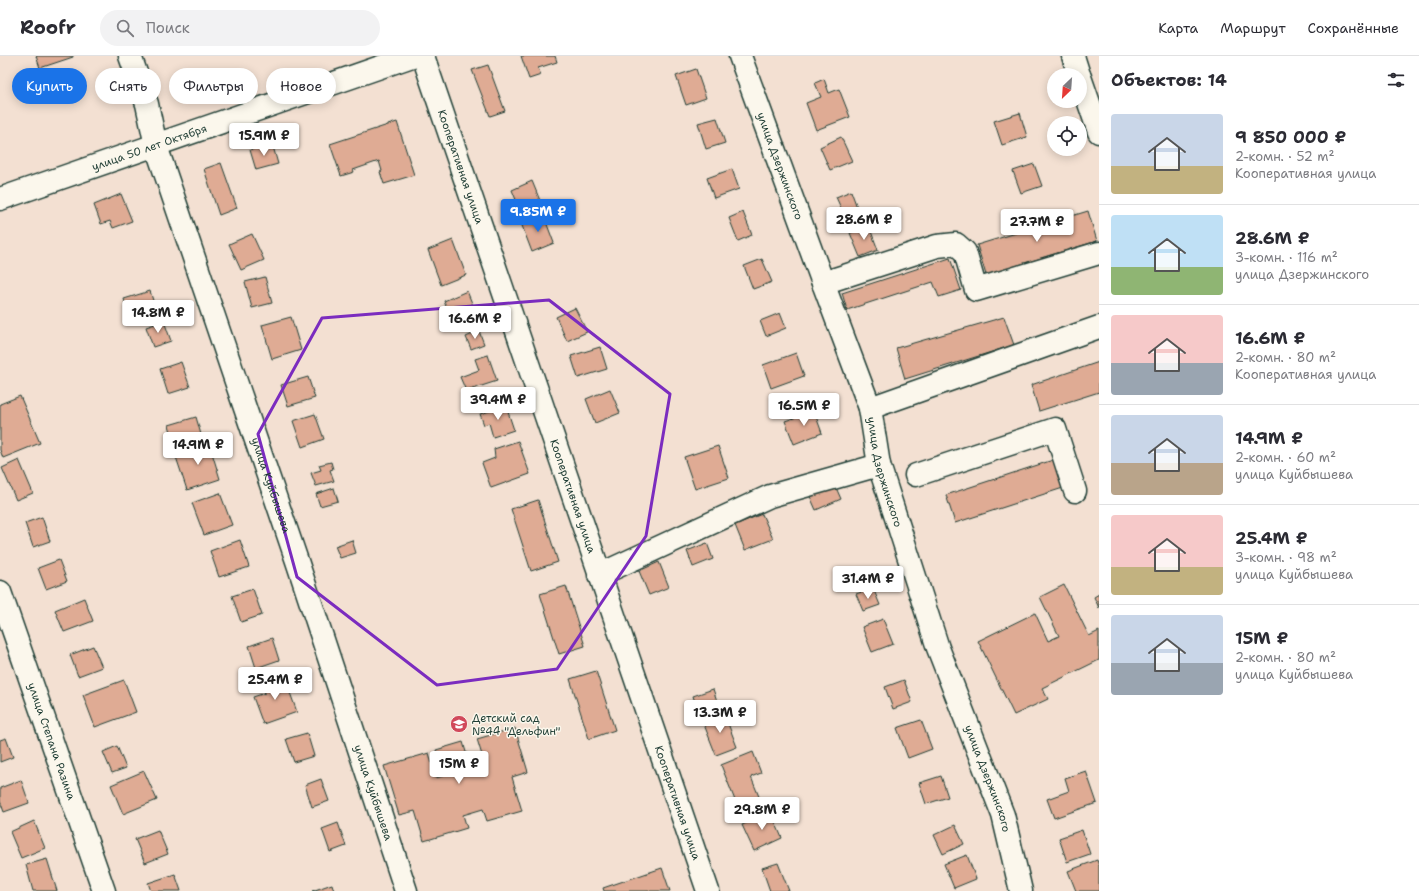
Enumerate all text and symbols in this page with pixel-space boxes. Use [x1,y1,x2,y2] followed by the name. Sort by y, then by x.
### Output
[100,10,380,46] search box
[20,15,76,40] text: Roofr
[114,17,136,39] icon: search
[146,18,190,38] text: Поиск
[1158,19,1198,37] text: Карта
[1220,19,1286,37] text: Маршрут
[1308,19,1399,37] text: Сохранённые
[12,68,87,104] chip: Купить
[95,68,161,104] chip: Снять
[169,68,258,104] chip: Фильтры
[266,68,336,104] chip: Новое
[1047,68,1087,108] north arrow
[1047,68,1087,156] map controls
[1111,69,1227,91] text: Объектов: 14
[1385,69,1407,91] icon: filters
[434,108,487,226] street label: Кооперативная улица
[753,110,806,222] street label: улица Дзержинского
[1047,116,1087,156] button: locate
[90,121,209,175] street label: улица 50 лет Октября
[227,123,301,157] pin: 15.9M ₽
[1235,126,1346,148] text: 9 850 000 ₽
[238,127,290,144] text: 15.9M ₽
[1143,130,1191,178] icon: home
[1235,148,1334,165] text: 2-комн. · 52 m²
[1235,165,1376,182] text: Кооперативная улица
[501,199,575,233] pin: 9.85M ₽
[510,203,566,220] text: 9.85M ₽
[827,207,901,241] pin: 28.6M ₽
[1000,209,1074,243] pin: 27.7M ₽
[835,211,893,228] text: 28.6M ₽
[1010,213,1064,230] text: 27.7M ₽
[1235,227,1310,249] text: 28.6M ₽
[1143,231,1191,279] icon: home
[1235,249,1338,266] text: 3-комн. · 116 m²
[1235,266,1369,283] text: улица Дзержинского
[121,300,195,334] pin: 14.8M ₽
[131,304,185,321] text: 14.8M ₽
[438,306,512,340] pin: 16.6M ₽
[448,310,502,327] text: 16.6M ₽
[1235,327,1305,349] text: 16.6M ₽
[1143,331,1191,379] icon: home
[1235,349,1336,366] text: 2-комн. · 80 m²
[1235,366,1376,383] text: Кооперативная улица
[461,387,535,421] pin: 39.4M ₽
[470,391,526,408] text: 39.4M ₽
[767,393,841,427] pin: 16.5M ₽
[777,397,831,414] text: 16.5M ₽
[863,416,906,529] street label: улица Дзержинского
[1235,427,1303,449] text: 14.9M ₽
[1143,431,1191,479] icon: home
[161,432,235,466] pin: 14.9M ₽
[248,435,294,535] street label: улица Куйбышева
[172,436,224,453] text: 14.9M ₽
[546,437,599,555] street label: Кооперативная улица
[1235,449,1336,466] text: 2-комн. · 60 m²
[1235,466,1353,483] text: улица Куйбышева
[1235,527,1308,549] text: 25.4M ₽
[1143,531,1191,579] icon: home
[1235,549,1337,566] text: 3-комн. · 98 m²
[831,566,905,600] pin: 31.4M ₽
[1235,566,1353,583] text: улица Куйбышева
[842,570,894,587] text: 31.4M ₽
[1235,627,1289,649] text: 15M ₽
[1143,631,1191,679] icon: home
[1235,649,1336,666] text: 2-комн. · 80 m²
[1235,666,1353,683] text: улица Куйбышева
[238,667,312,701] pin: 25.4M ₽
[247,671,303,688] text: 25.4M ₽
[24,681,79,802] street label: улица Степана Разина
[683,700,757,734] pin: 13.3M ₽
[693,704,747,721] text: 13.3M ₽
[472,711,561,739] place label: Детский сад №44 "Дельфин"
[449,714,469,734] school or university icon: Детский сад №44 "Дельфин"
[961,723,1014,834] street label: улица Дзержинского
[350,743,396,843] street label: улица Куйбышева
[651,744,704,862] street label: Кооперативная улица
[431,751,487,785] pin: 15M ₽
[439,755,479,772] text: 15M ₽
[725,797,799,831] pin: 29.8M ₽
[733,801,791,818] text: 29.8M ₽

